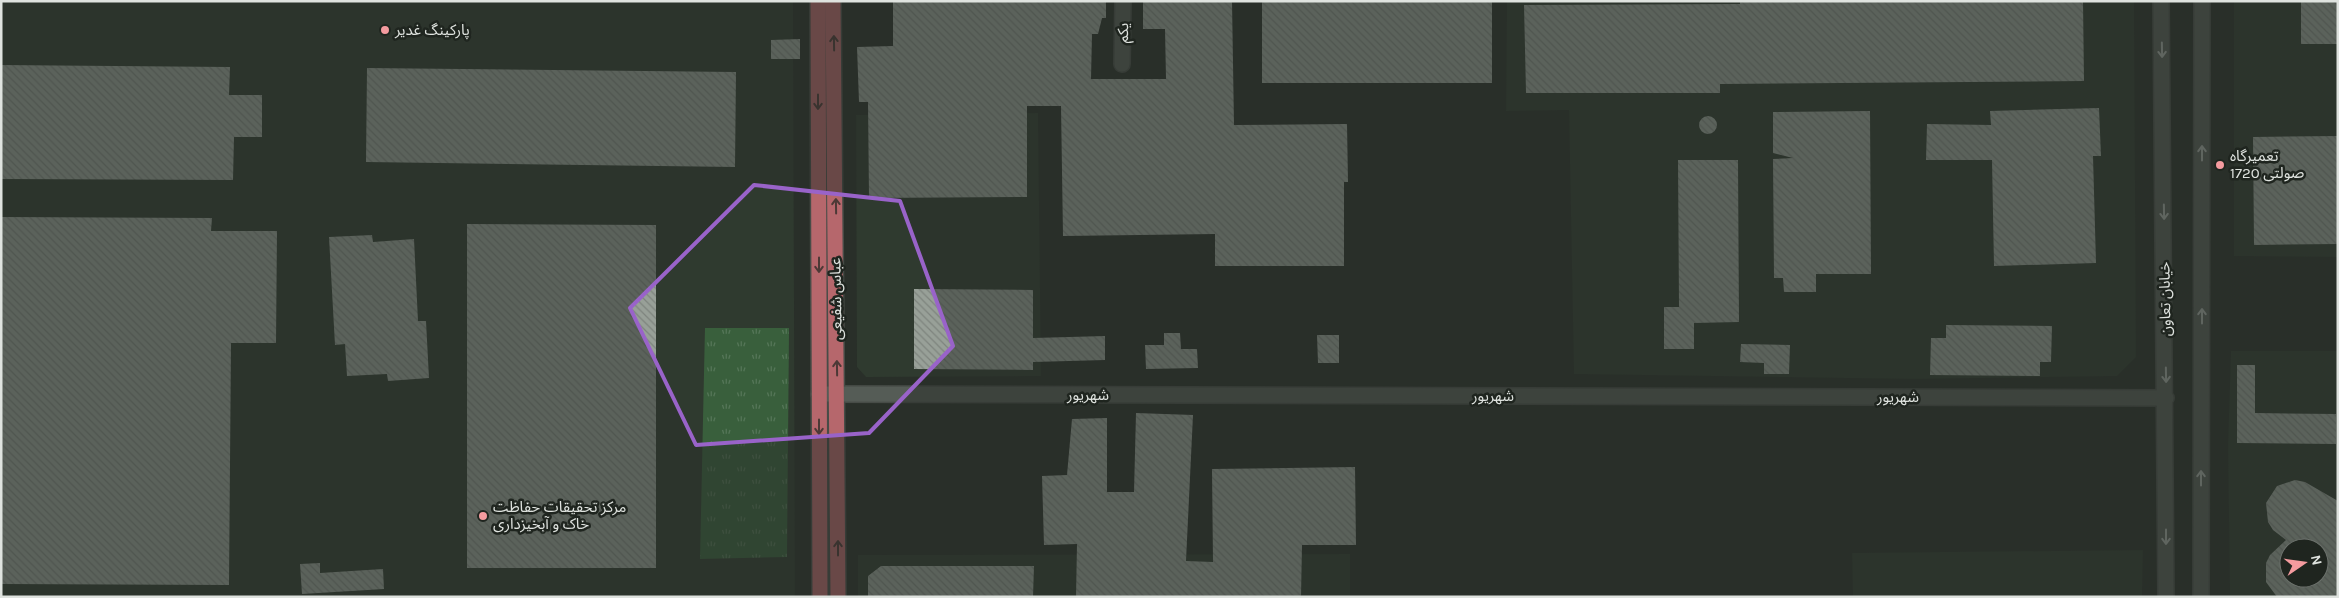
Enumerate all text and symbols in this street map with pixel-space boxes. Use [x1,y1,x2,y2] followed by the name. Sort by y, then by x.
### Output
[394,21,470,40] place label: پارکینگ غدیر
[1114,23,1134,43] street label: یکم
[379,24,391,36] marker: پارکینگ غدیر
[829,35,839,52] one-way arrow
[2157,42,2167,58] one-way arrow
[813,94,823,110] one-way arrow
[2197,145,2207,162] one-way arrow
[2230,147,2304,182] place label: تعمیرگاه 1720 صولتی
[2214,159,2226,171] marker: تعمیرگاه 1720 صولتی
[831,198,840,214] one-way arrow
[2159,204,2169,220] one-way arrow
[814,256,824,273] one-way arrow
[826,257,846,340] street label: عباس شفیعی
[2155,261,2175,336] street label: خیابان تعاون
[2197,308,2207,324] one-way arrow
[832,360,842,376] one-way arrow
[2161,366,2171,383] one-way arrow
[1066,386,1109,404] street label: شهریور
[1471,387,1514,405] street label: شهریور
[1876,388,1919,406] street label: شهریور
[814,419,824,435] one-way arrow
[2196,470,2206,486] one-way arrow
[493,498,626,533] place label: مرکز تحقیقات حفاظت خاک و آبخیزداری
[477,510,489,522] marker: مرکز تحقیقات حفاظت خاک و آبخیزداری
[2161,529,2171,545] one-way arrow
[2279,538,2329,588] north arrow
[833,540,843,556] one-way arrow
[2307,553,2326,567] text: N

